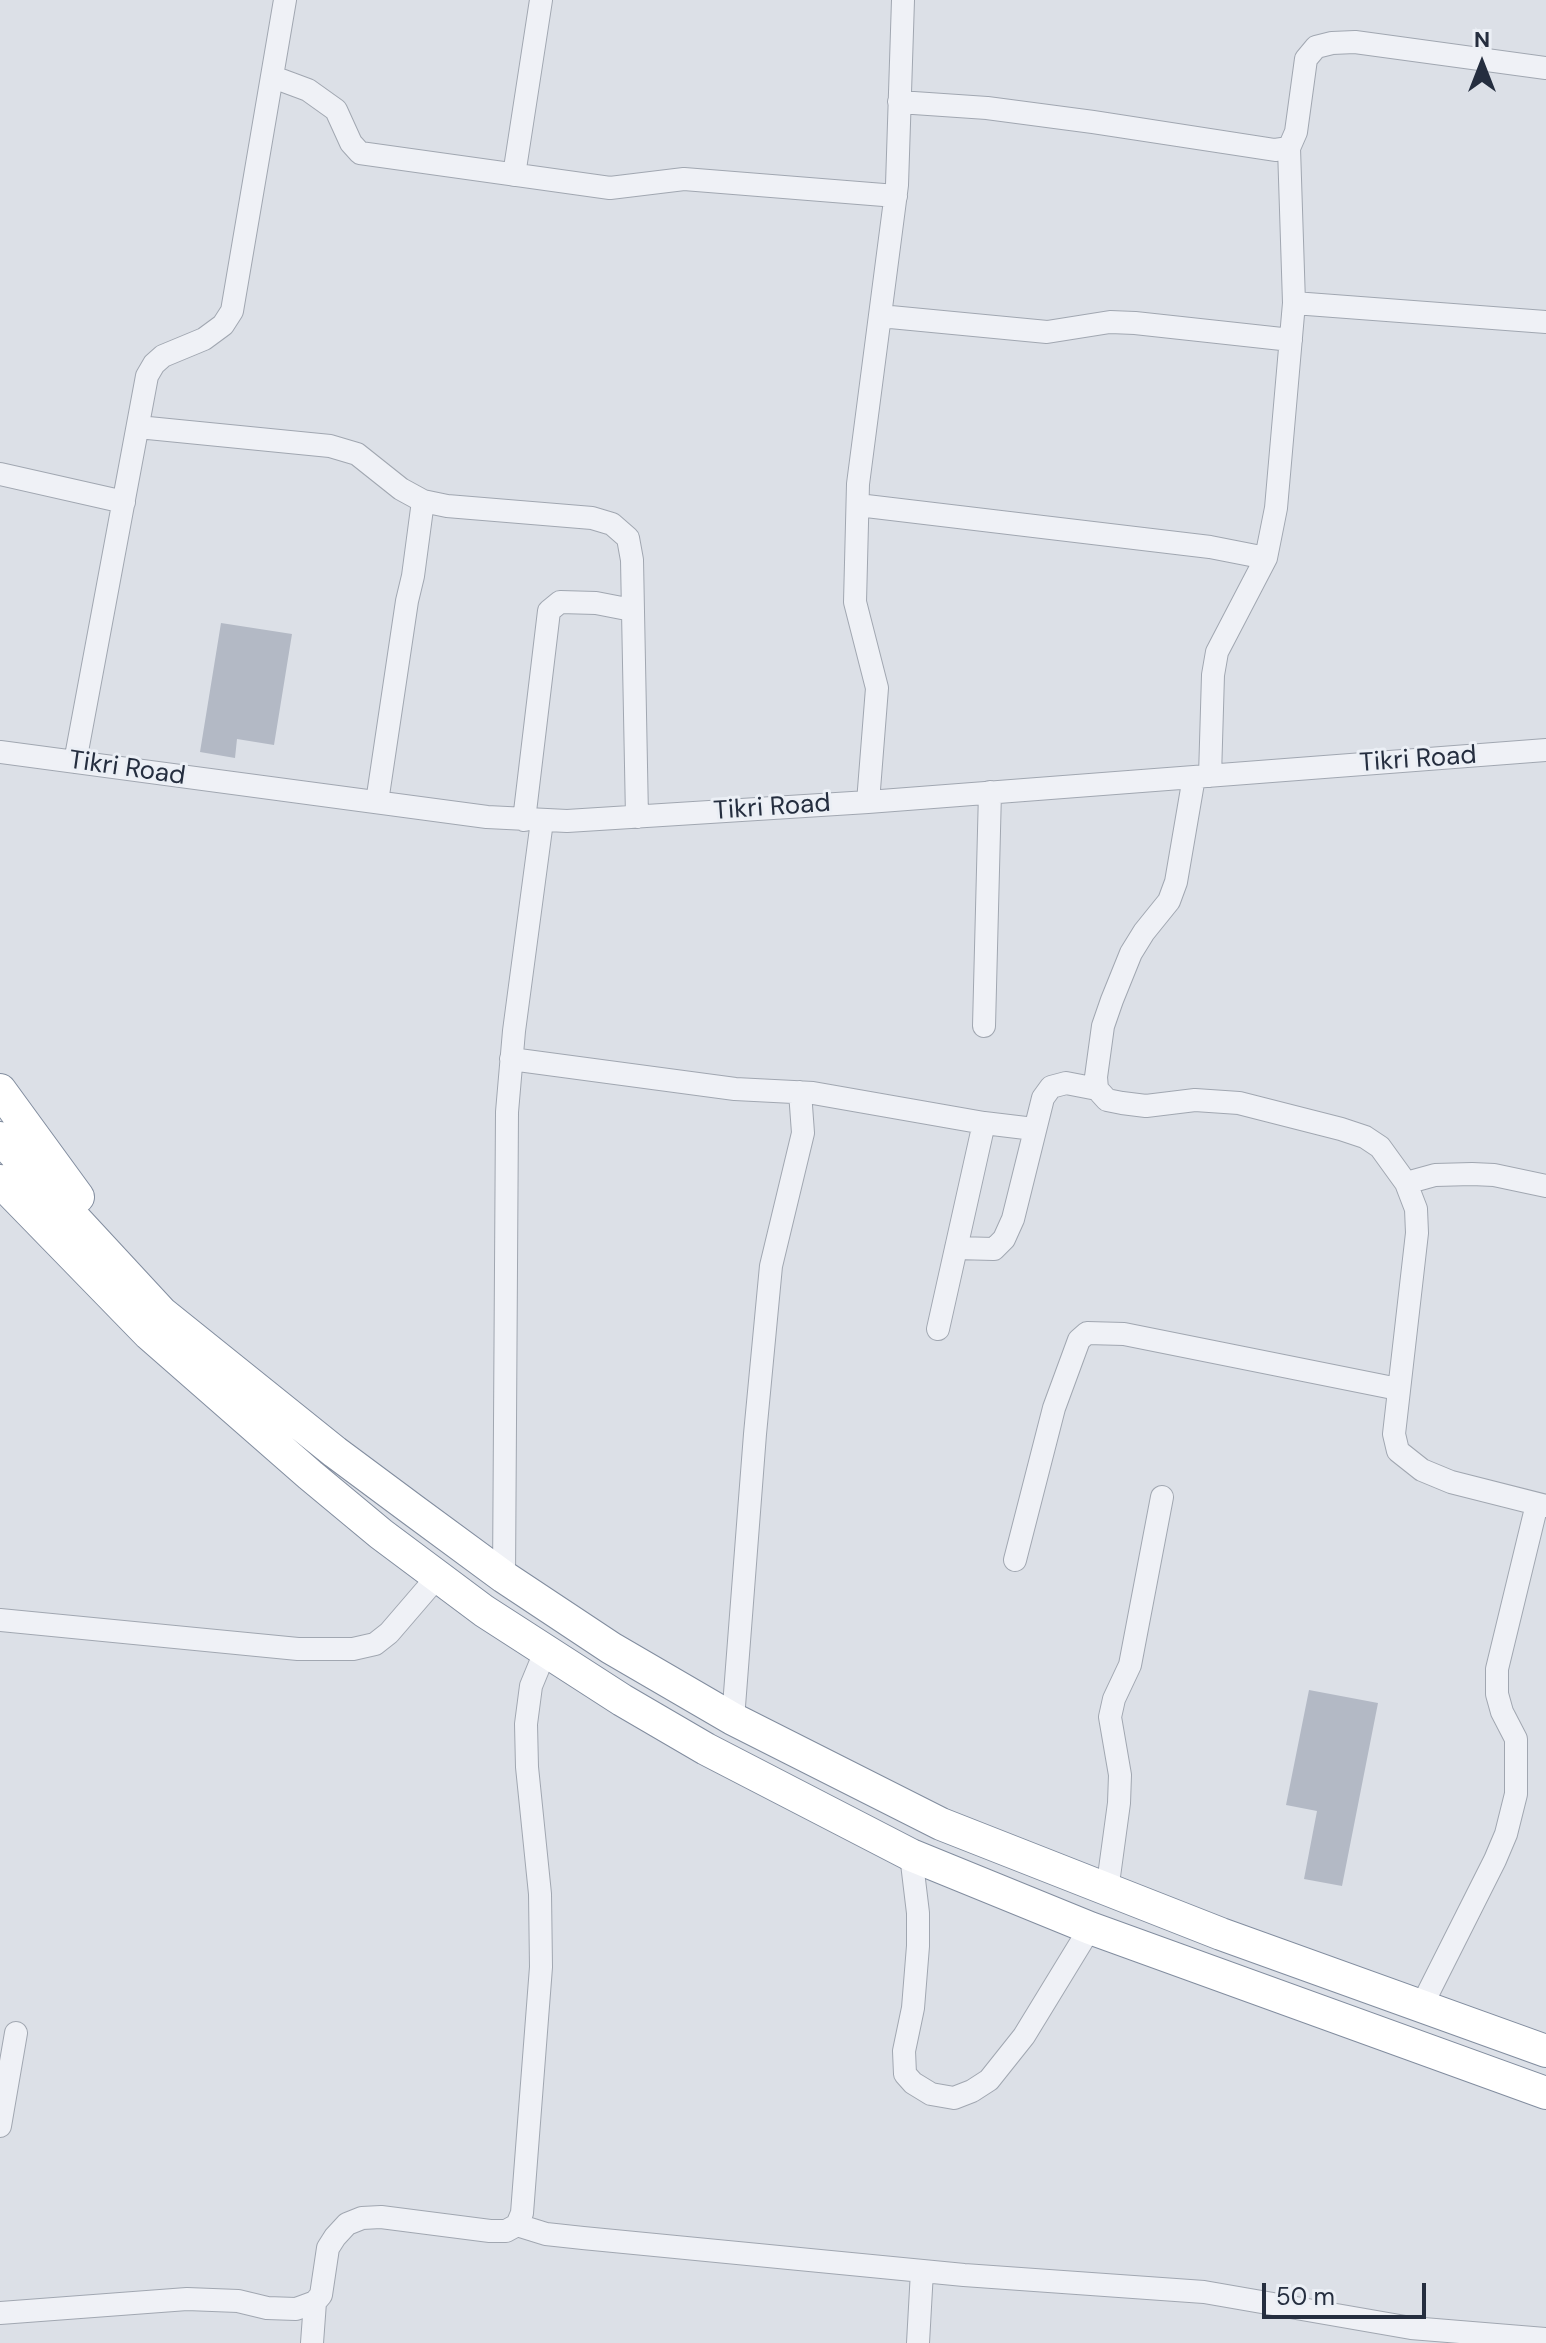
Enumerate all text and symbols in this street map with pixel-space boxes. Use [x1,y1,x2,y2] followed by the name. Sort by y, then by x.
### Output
[1442,24,1522,104] north arrow
[1474,25,1490,54] text: N
[1358,740,1478,780] street label: Tikri Road
[67,745,187,793] street label: Tikri Road
[712,788,832,828] street label: Tikri Road
[1266,2267,1430,2317] scale bar
[1276,2281,1335,2312] text: 50 m

